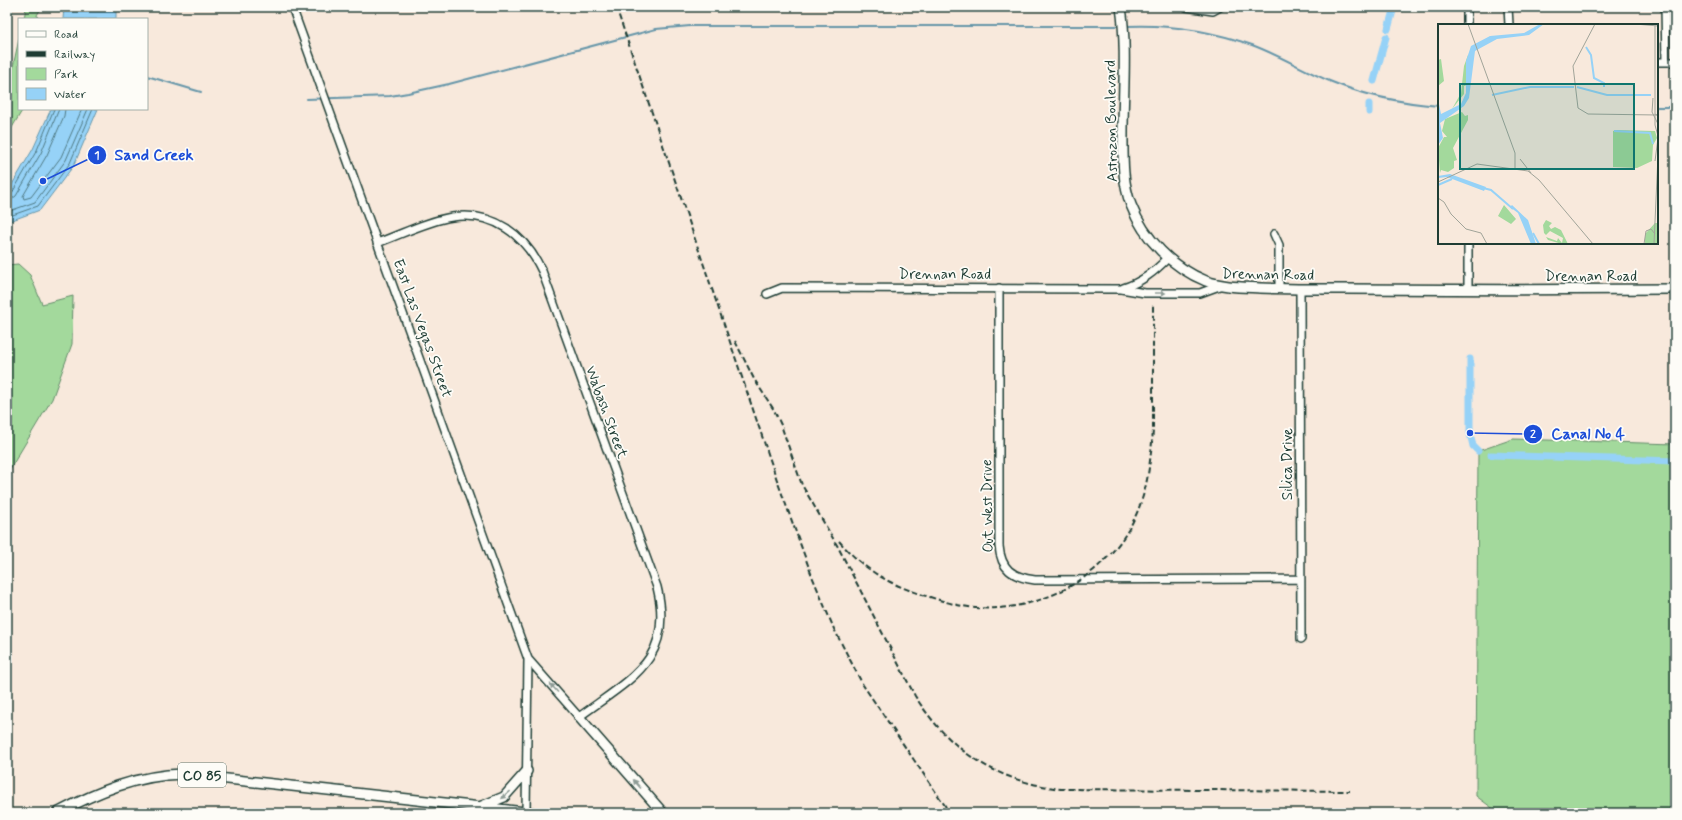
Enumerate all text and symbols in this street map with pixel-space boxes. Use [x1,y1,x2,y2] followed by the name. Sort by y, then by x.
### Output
[18,18,148,110] legend
[1438,24,1658,244] inset map
[54,27,78,43] text: Road
[54,47,96,63] text: Railway
[1101,60,1123,182] street label: Astrozon Boulevard
[54,67,78,83] text: Park
[54,87,86,103] text: Water
[87,141,202,169] callout: Sand Creek
[115,145,193,166] text: Sand Creek
[94,148,100,164] text: 1
[388,256,456,401] street label: East Las Vegas Street
[1222,264,1314,286] street label: Drennan Road
[899,265,991,285] street label: Drennan Road
[1545,267,1637,287] street label: Drennan Road
[1154,290,1167,296] one-way arrow
[580,363,632,462] street label: Wabash Street
[1523,420,1633,448] callout: Canal No 4
[1551,424,1625,445] text: Canal No 4
[1530,427,1536,443] text: 2
[1278,428,1298,500] street label: Silica Drive
[977,459,999,553] street label: Out West Drive
[549,683,558,693] one-way arrow
[178,763,226,787] road number: CO 85
[633,778,642,789] one-way arrow
[500,790,511,799] one-way arrow

